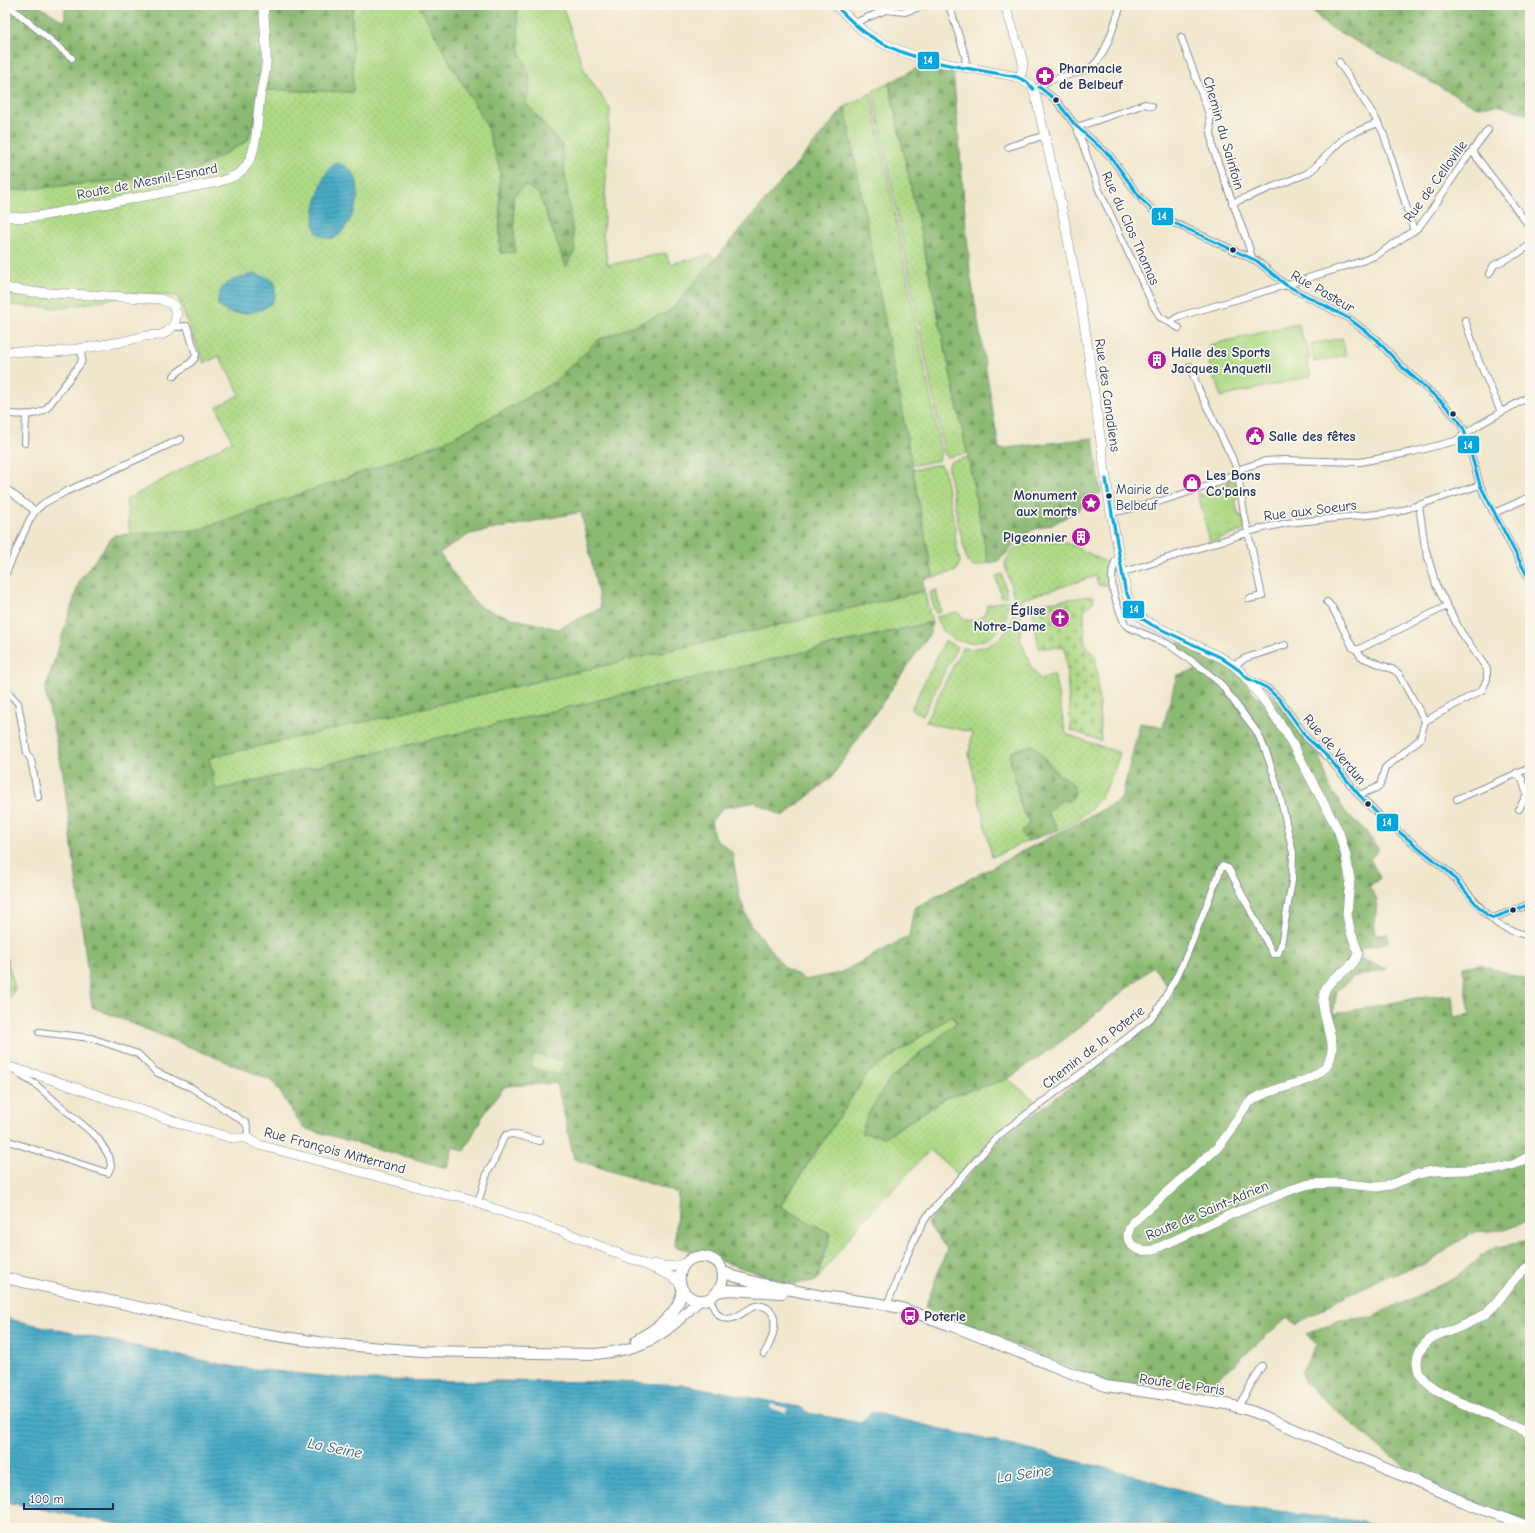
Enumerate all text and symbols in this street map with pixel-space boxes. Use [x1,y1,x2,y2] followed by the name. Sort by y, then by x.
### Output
[917,51,940,70] line badge: 14
[923,54,933,67] text: 14
[1059,60,1123,93] place label: Pharmacie de Belbeuf
[1034,65,1056,87] pharmacy icon: Pharmacie de Belbeuf
[1199,74,1248,192] street label: Chemin du Sainfoin
[1051,95,1061,105] unlabelled marker
[1400,137,1471,226] street label: Rue de Celloville
[75,159,219,203] street label: Route de Mesnil-Esnard
[1098,169,1163,288] street label: Rue du Clos Thomas
[1151,207,1174,226] line badge: 14
[1157,210,1167,223] text: 14
[1228,245,1238,255] unlabelled marker
[1288,266,1358,317] street label: Rue Pasteur
[1091,337,1124,453] street label: Rue des Canadiens
[1171,344,1271,377] place label: Halle des Sports Jacques Anquetil
[1146,349,1168,371] building icon: Halle des Sports Jacques Anquetil
[1448,409,1458,419] unlabelled marker
[1244,425,1266,447] public building icon: Salle des fêtes
[1269,428,1356,445] place label: Salle des fêtes
[1457,435,1480,454] line badge: 14
[1463,439,1473,452] text: 14
[1206,467,1260,500] place label: Les Bons Co'pains
[1181,472,1203,494] shop icon: Les Bons Co'pains
[1116,482,1169,513] place label: Mairie de Belbeuf
[1013,487,1077,520] place label: Monument aux morts
[1104,491,1114,501] marker: Mairie de Belbeuf
[1080,492,1102,514] place icon: Monument aux morts
[1263,496,1358,525] street label: Rue aux Soeurs
[1070,526,1092,548] building icon: Pigeonnier
[1003,529,1067,546] place label: Pigeonnier
[1122,600,1145,619] line badge: 14
[973,602,1046,635] place label: Église Notre-Dame
[1129,603,1139,616] text: 14
[1049,607,1071,629] church icon: Église Notre-Dame
[1300,711,1370,788] street label: Rue de Verdun
[1363,799,1373,809] unlabelled marker
[1376,813,1399,832] line badge: 14
[1382,816,1392,829] text: 14
[1508,905,1518,915] unlabelled marker
[1039,1002,1148,1093] street label: Chemin de la Poterie
[262,1123,408,1178] street label: Rue François Mitterrand
[1143,1177,1271,1244] street label: Route de Saint-Adrien
[899,1305,921,1327] bus stop icon: Poterie
[924,1308,966,1325] place label: Poterie
[1138,1370,1226,1399] street label: Route de Paris
[306,1434,364,1462] water label: La Seine
[995,1461,1053,1487] water label: La Seine
[24,1485,113,1511] scale bar
[30,1492,63,1506] text: 100 m

